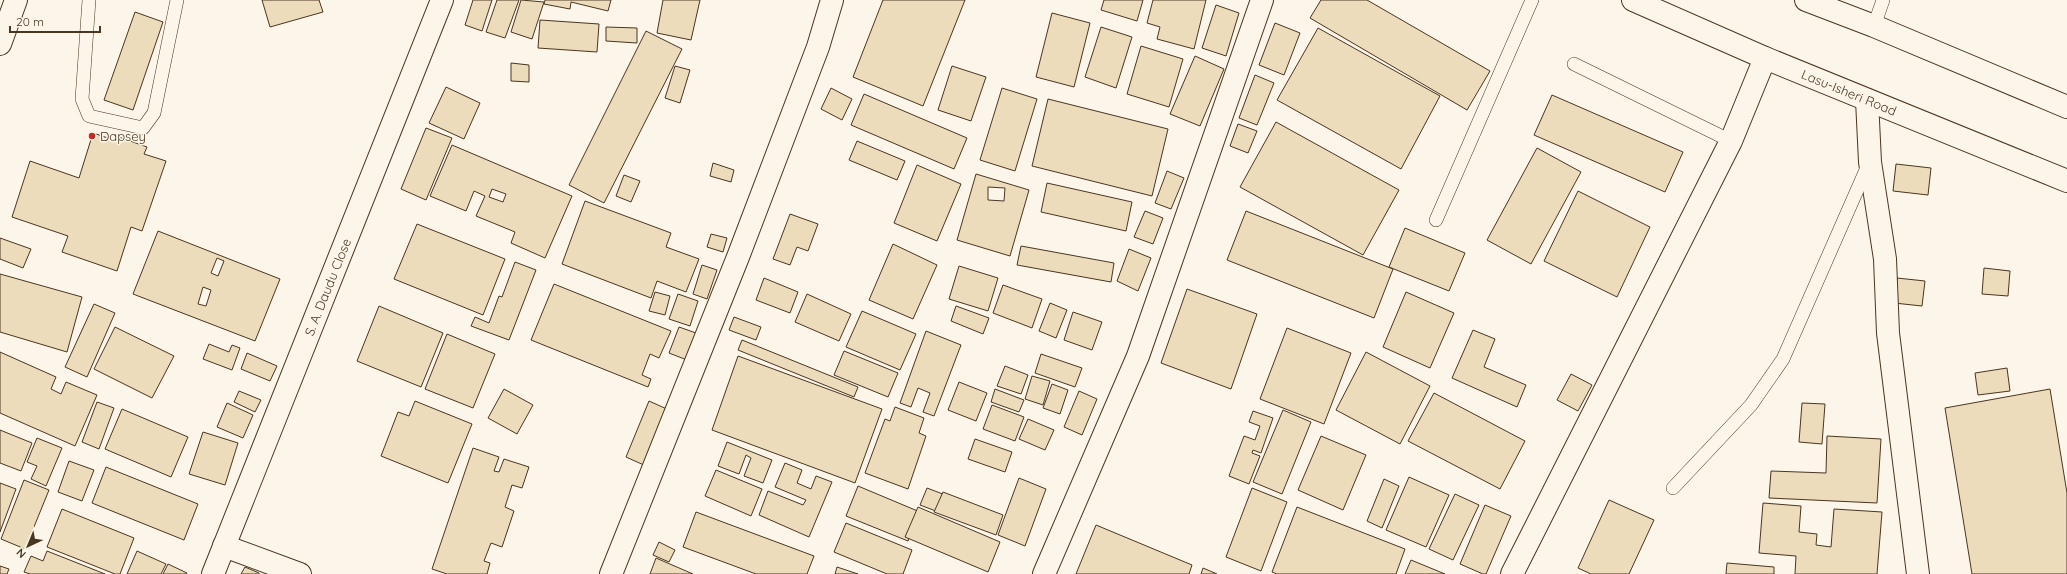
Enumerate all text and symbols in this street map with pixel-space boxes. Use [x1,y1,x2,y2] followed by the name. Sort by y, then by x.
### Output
[10,8,100,34] scale bar
[16,14,44,29] text: 20 m
[1799,66,1899,119] street label: Lasu-Isheri Road
[100,128,146,144] place label: Dapsey
[87,131,97,141] marker: Dapsey
[301,236,354,338] street label: S. A. Daudu Close
[8,526,48,566] north arrow
[13,545,29,561] text: N

